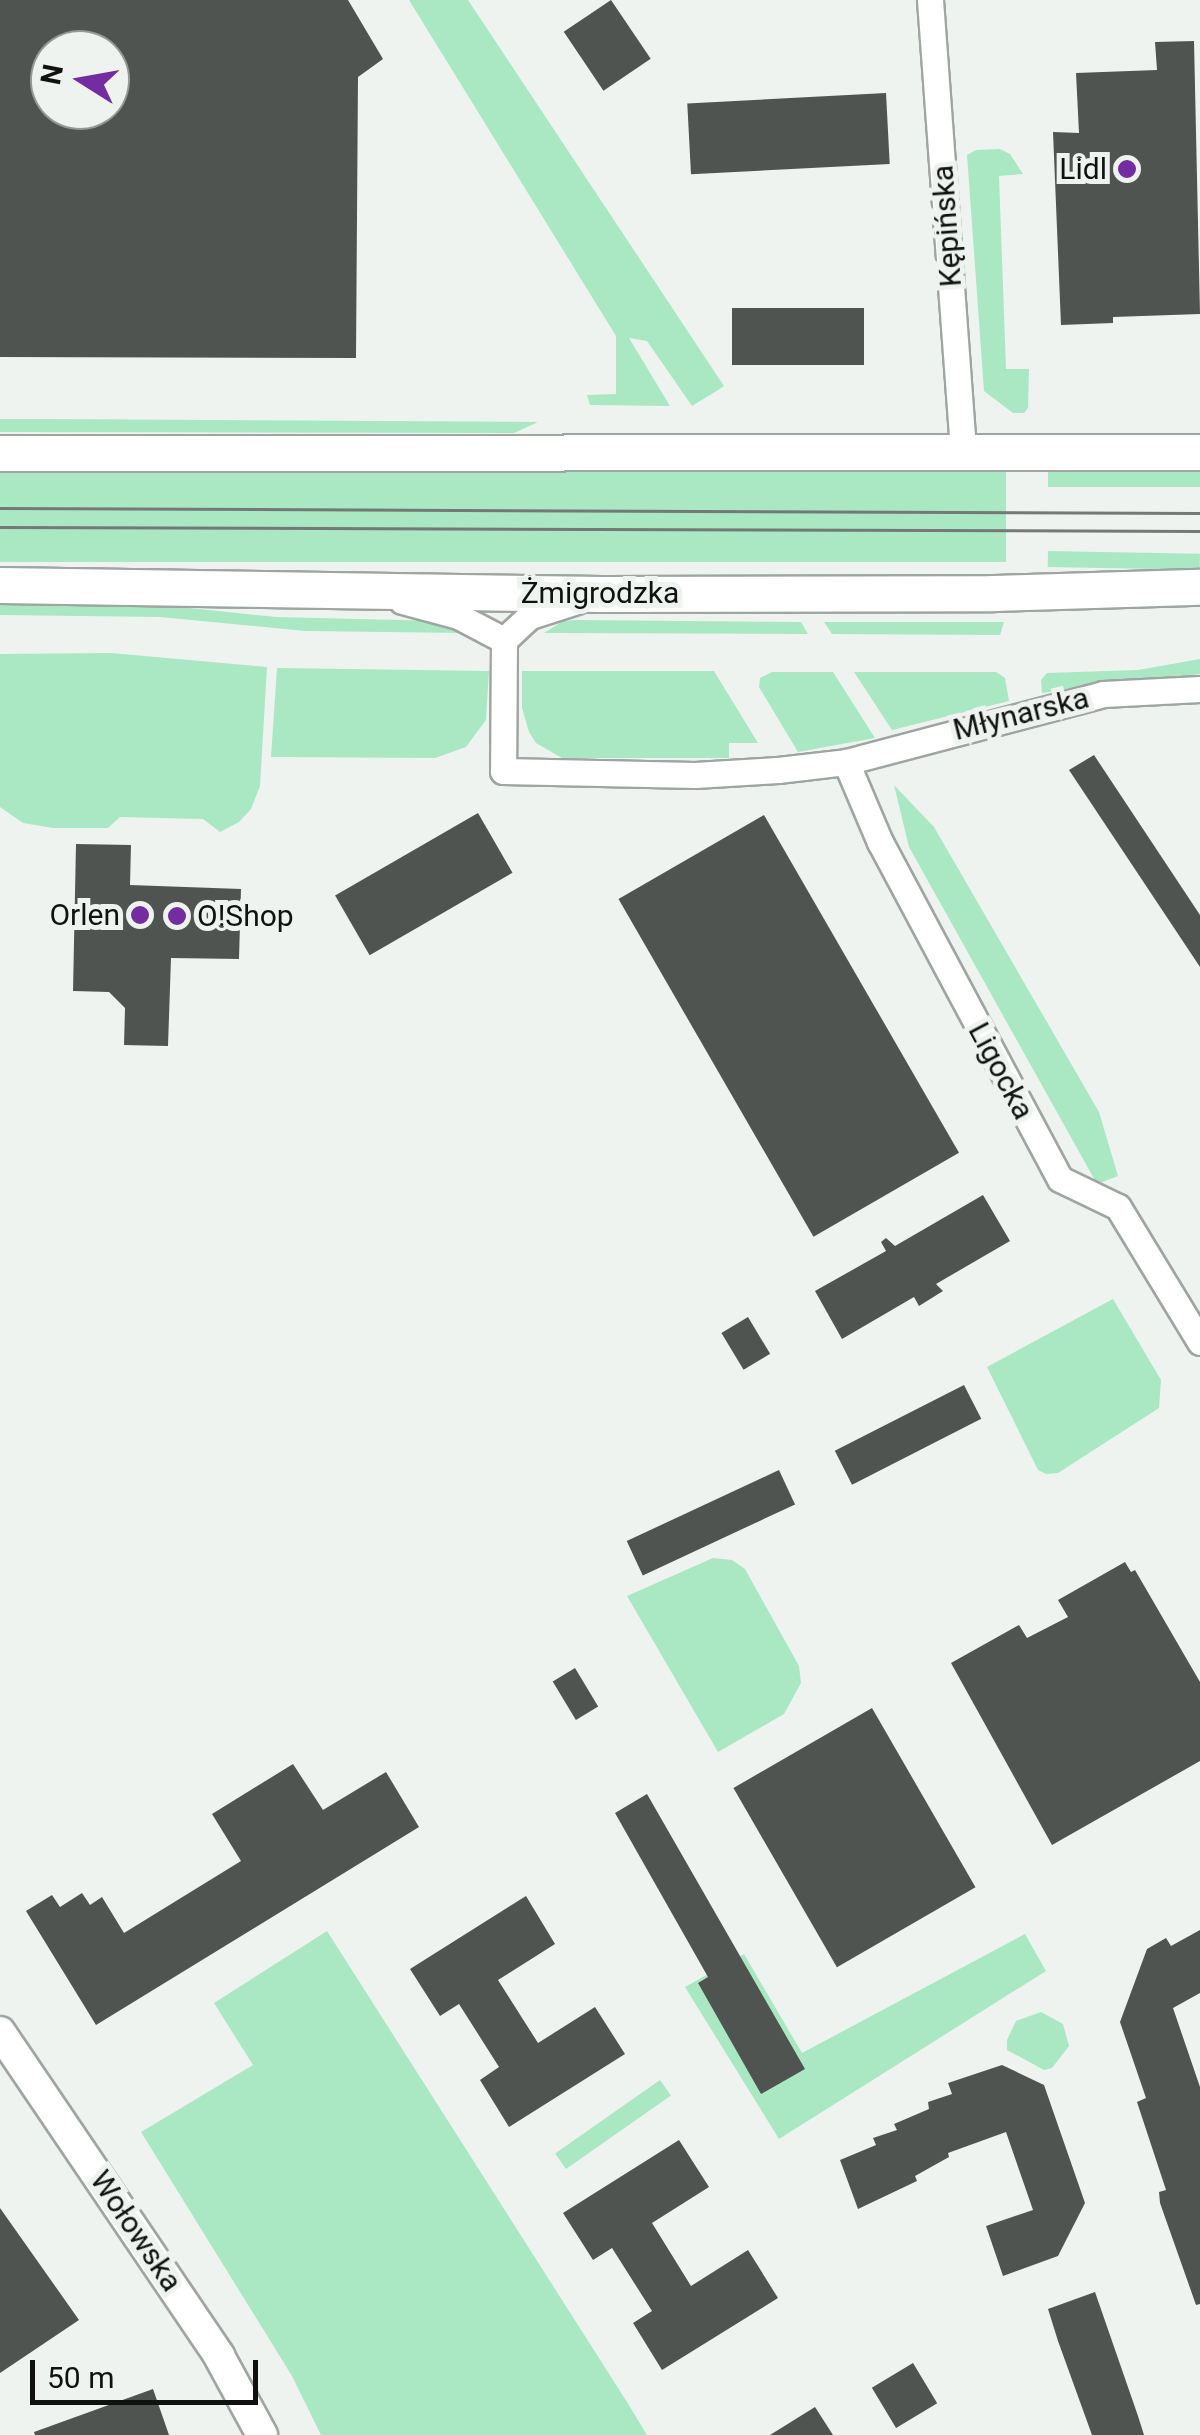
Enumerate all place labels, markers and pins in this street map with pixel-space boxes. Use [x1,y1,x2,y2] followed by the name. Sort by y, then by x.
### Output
[1059,151,1107,187] place label: Lidl
[1116,158,1138,180] marker: Lidl
[49,897,120,933] place label: Orlen
[197,898,294,934] place label: O!Shop
[129,904,151,926] marker: Orlen
[166,905,188,927] marker: O!Shop

